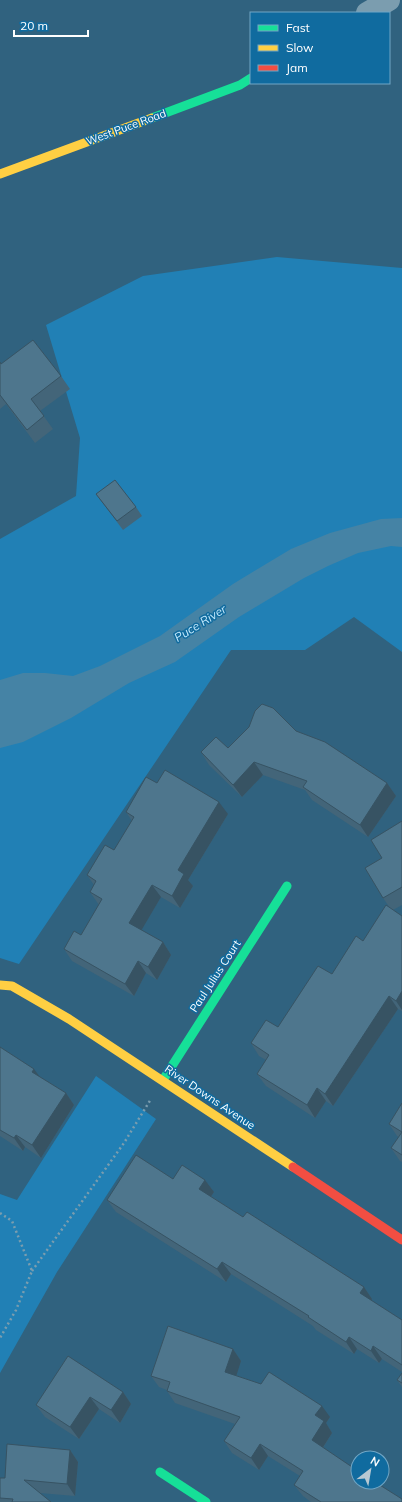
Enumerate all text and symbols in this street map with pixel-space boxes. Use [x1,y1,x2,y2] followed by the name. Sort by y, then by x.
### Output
[14,12,88,38] scale bar
[250,12,390,84] legend
[20,18,48,33] text: 20 m
[286,20,310,35] text: Fast
[286,40,314,55] text: Slow
[286,60,308,75] text: Jam
[84,106,168,148] street label: West Puce Road
[171,601,229,645] water label: Puce River
[186,937,244,1015] street label: Paul Julius Court
[162,1062,258,1132] street label: River Downs Avenue
[350,1450,390,1490] north arrow
[368,1453,382,1470] text: N

